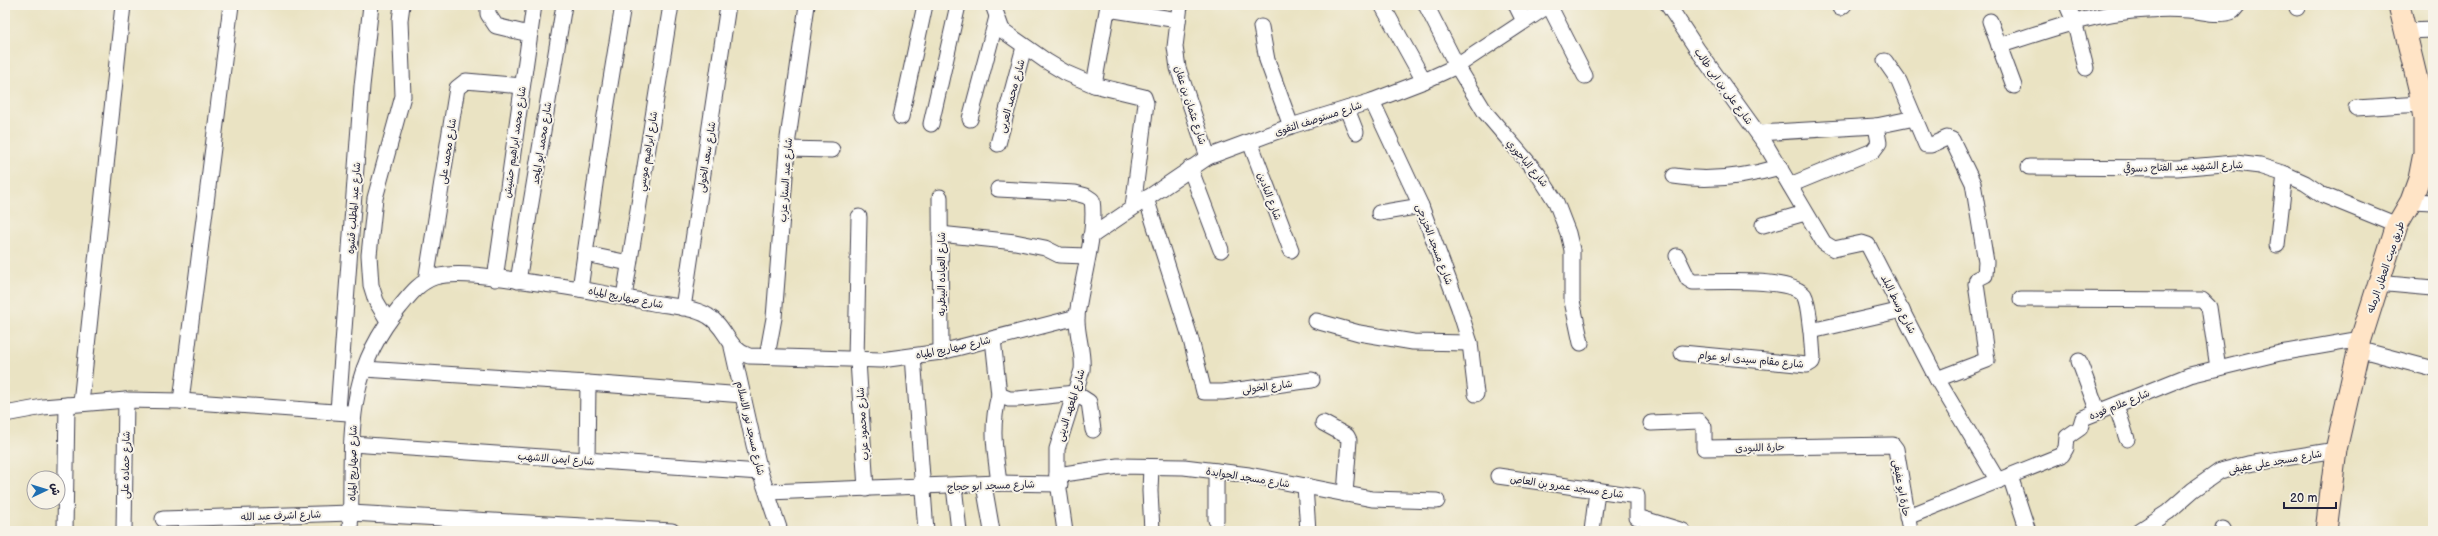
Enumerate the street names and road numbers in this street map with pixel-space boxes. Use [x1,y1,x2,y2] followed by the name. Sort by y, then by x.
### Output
[1691,46,1755,128] street label: شارع على بن ابى طالب
[996,58,1029,135] street label: شارع محمد العربى
[1171,64,1209,147] street label: شارع عثمان بن عفان
[501,85,530,199] street label: شارع محمد ابراهيم حشيش
[1273,99,1364,140] street label: شارع مستوصف التقوى
[530,101,555,185] street label: شارع محمد ابو المجد
[636,110,663,193] street label: شارع ابراهيم موسي
[437,117,460,185] street label: شارع محمد على
[695,121,720,194] street label: شارع سعد الخولى
[777,137,796,223] street label: شارع عبد الستار عزب
[1502,138,1551,191] street label: شارع الباجوري
[2123,158,2244,176] street label: شارع الشهيد عبد الفتاح دسوقي
[345,161,364,255] street label: شارع عبد المطلب قشوه
[1254,171,1284,222] street label: شارع النادين
[1412,202,1455,287] street label: شارع مسجد الخزرجى
[2365,220,2407,315] street label: طريق ميت العطار, الرمله
[936,232,949,316] street label: شارع العياده البيطريه
[1877,273,1918,336] street label: شارع وسط البلد
[587,285,665,312] street label: شارع صهاريج المياه
[915,334,992,363] street label: شارع صهاريج المياه
[1697,349,1805,373] street label: شارع مقام سيدى ابو عوام
[1054,368,1089,443] street label: شارع المعهد الدينى
[1241,378,1293,397] street label: شارع الخولى
[732,380,767,477] street label: شارع مسجد نور الاسلام
[854,387,873,461] street label: شارع محمود عزب
[2087,387,2152,423] street label: شارع علام فوده
[346,425,361,501] street label: شارع صهاريج المياه
[119,431,134,499] street label: شارع حماده على
[1735,441,1785,455] street label: حارة اللبودى
[2227,448,2323,477] street label: شارع مسجد على عفيفى
[517,450,595,469] street label: شارع ايمن الاشهب
[1889,459,1912,518] street label: حارة ابو عفيفى
[1205,465,1291,492] street label: شارع مسجد الجوايدة
[1509,473,1625,502] street label: شارع مسجد عمرو بن العاص
[947,478,1035,495] street label: شارع مسجد ابو حجاج
[241,509,322,524] street label: شارع اشرف عبد الله

